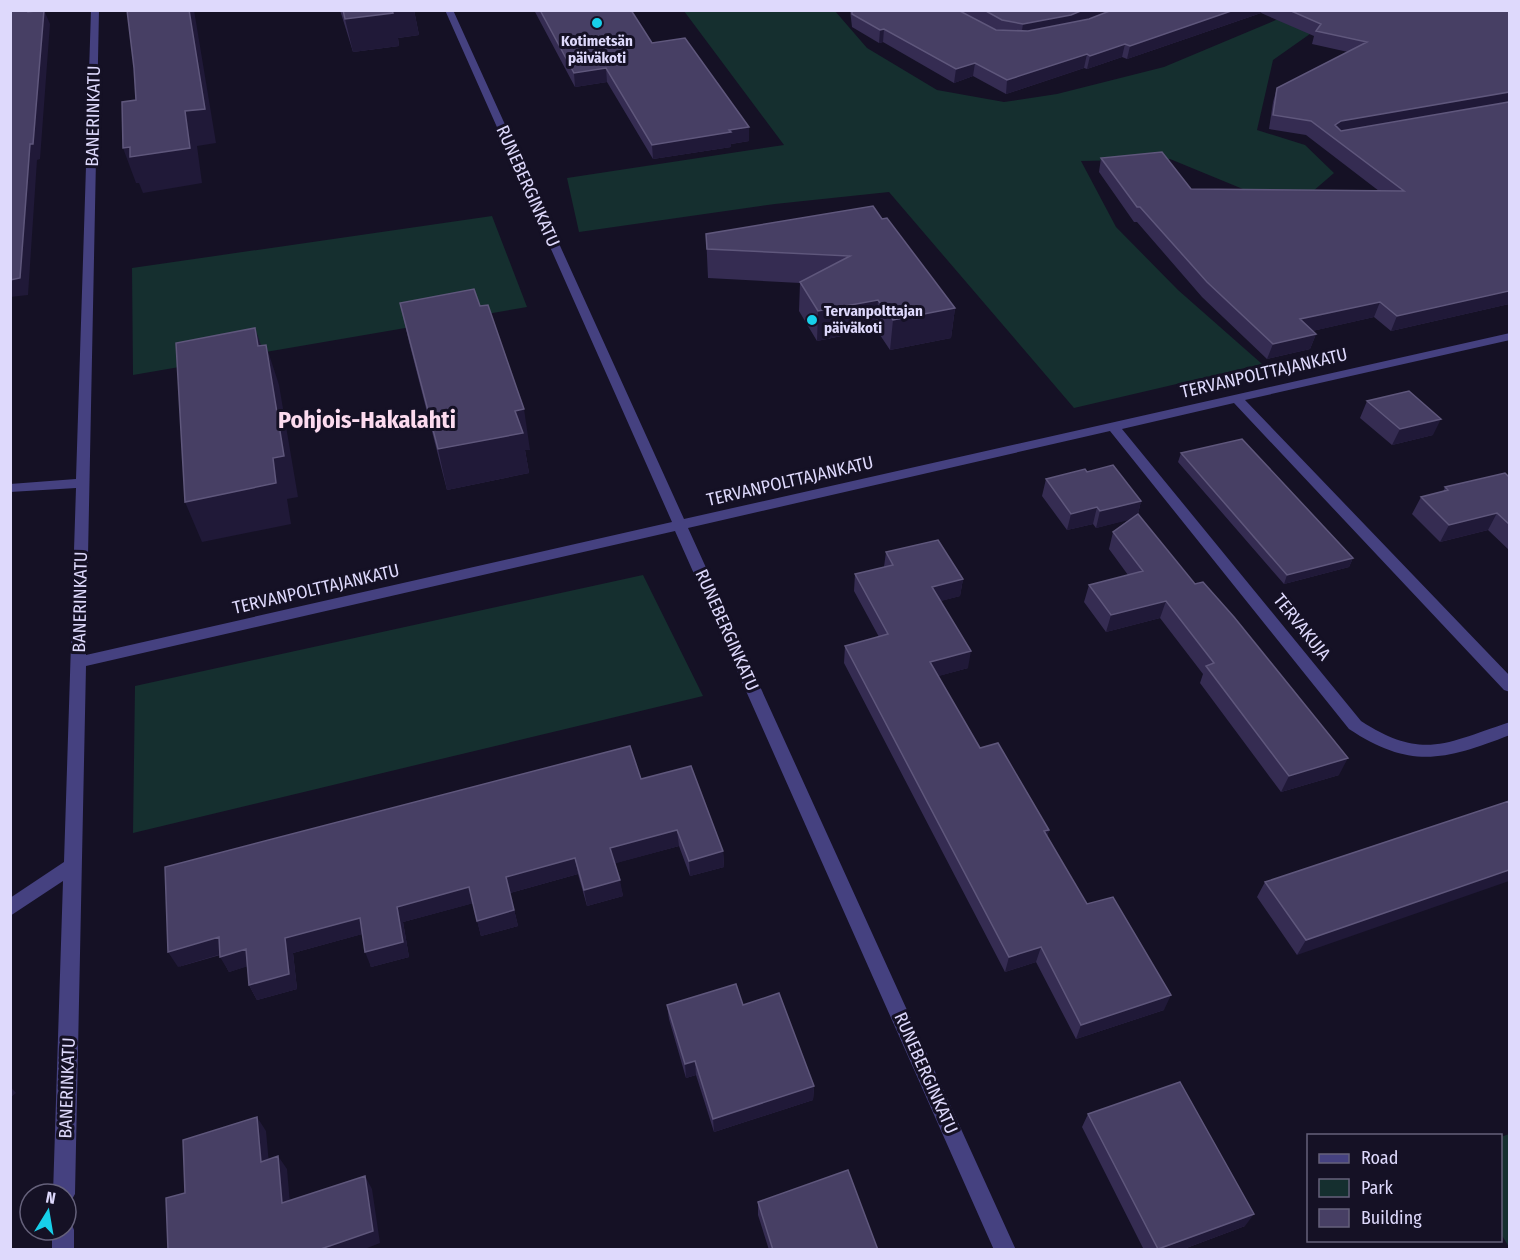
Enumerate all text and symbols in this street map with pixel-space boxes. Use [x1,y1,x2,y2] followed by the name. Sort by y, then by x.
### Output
[590,16,604,30] marker: Kotimetsän päiväkoti
[561,32,633,67] place label: Kotimetsän päiväkoti
[81,65,105,167] street label: BANERINKATU
[491,122,565,250] street label: RUNEBERGINKATU
[824,302,923,337] place label: Tervanpolttajan päiväkoti
[805,313,819,327] marker: Tervanpolttajan päiväkoti
[1178,343,1350,403] street label: TERVANPOLTTAJANKATU
[278,406,456,434] district label: Pohjois-Hakalahti
[704,451,876,511] street label: TERVANPOLTTAJANKATU
[68,551,92,653] street label: BANERINKATU
[230,559,402,619] street label: TERVANPOLTTAJANKATU
[690,566,764,694] street label: RUNEBERGINKATU
[1269,589,1336,665] street label: TERVAKUJA
[889,1009,963,1137] street label: RUNEBERGINKATU
[54,1037,80,1139] street label: BANERINKATU
[1307,1134,1502,1242] legend
[1361,1147,1398,1169] text: Road
[1361,1177,1394,1199] text: Park
[18,1182,78,1242] north arrow
[44,1188,57,1208] text: N
[1361,1207,1422,1229] text: Building

